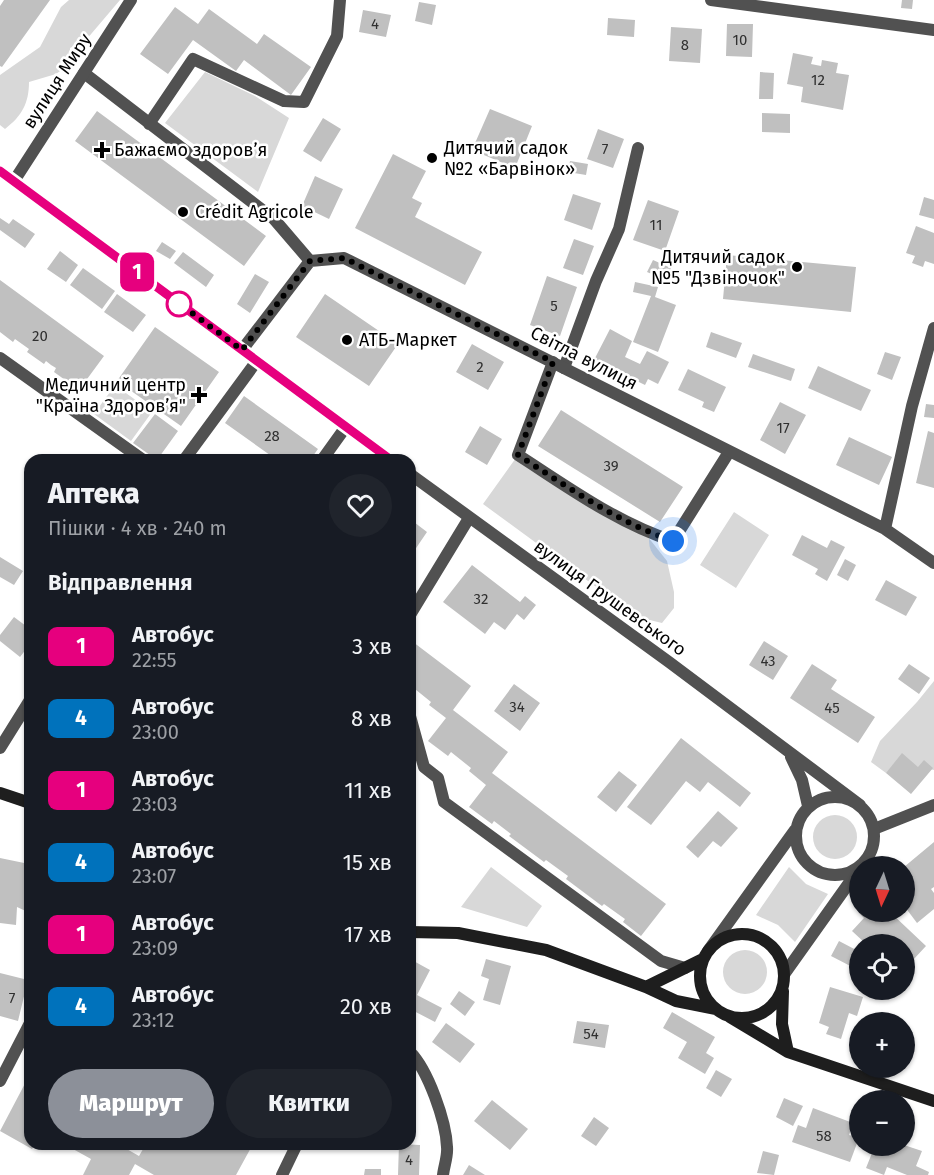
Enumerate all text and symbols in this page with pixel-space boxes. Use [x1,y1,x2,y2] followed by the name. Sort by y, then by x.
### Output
[371,15,379,33] house number: 4
[18,29,96,133] street label: вулиця Миру
[733,31,747,49] house number: 10
[681,36,689,54] house number: 8
[811,71,825,89] house number: 12
[443,137,575,180] place label: Дитячий садок №2 «Барвінок»
[114,139,267,161] place label: Бажаємо здоровʼя
[602,140,609,158] house number: 7
[95,143,109,157] marker: Бажаємо здоровʼя
[425,151,439,165] marker: Дитячий садок №2 «Барвінок»
[195,201,314,223] place label: Crédit Agricole
[176,205,190,219] marker: Crédit Agricole
[650,216,662,234] house number: 11
[651,246,786,289] place label: Дитячий садок №5 "Дзвіночок"
[118,252,156,292] line badge: 1
[132,259,142,285] text: 1
[790,260,804,274] marker: Дитячий садок №5 "Дзвіночок"
[166,291,192,317] unlabelled marker
[550,297,558,315] house number: 5
[527,322,641,394] street label: Світла вулиця
[32,327,48,345] house number: 20
[359,329,457,351] place label: АТБ-Маркет
[340,333,354,347] marker: АТБ-Маркет
[476,358,484,376] house number: 2
[36,374,186,417] place label: Медичний центр "Країна Здоров’я"
[190,386,208,404] marker: Медичний центр "Країна Здоров’я"
[776,419,790,437] house number: 17
[264,427,280,445] house number: 28
[603,457,619,475] house number: 39
[329,474,392,537] button: heart
[48,477,140,510] text: Аптека
[48,516,227,540] text: Пішки · 4 хв · 240 m
[658,526,688,556] your location
[529,535,691,661] street label: вулиця Грушевського
[48,569,193,596] text: Відправлення
[474,590,488,608] house number: 32
[132,621,214,648] text: Автобус
[76,633,86,659] text: 1
[352,633,392,660] text: 3 хв
[132,648,177,672] text: 22:55
[760,652,776,670] house number: 43
[132,693,214,720] text: Автобус
[509,698,525,716] house number: 34
[824,699,840,717] house number: 45
[75,705,87,731] text: 4
[351,705,392,732] text: 8 хв
[132,720,179,744] text: 23:00
[132,765,214,792] text: Автобус
[76,777,86,803] text: 1
[344,777,392,804] text: 11 хв
[132,792,178,816] text: 23:03
[132,837,214,864] text: Автобус
[75,849,87,875] text: 4
[343,849,392,876] text: 15 хв
[849,856,915,922] north arrow
[849,856,915,1156] map controls
[132,864,176,888] text: 23:07
[132,909,214,936] text: Автобус
[76,921,86,947] text: 1
[344,921,392,948] text: 17 хв
[849,934,915,1000] button: locate
[132,936,178,960] text: 23:09
[132,981,214,1008] text: Автобус
[9,989,16,1007] house number: 7
[75,993,87,1019] text: 4
[340,993,392,1020] text: 20 хв
[132,1008,174,1032] text: 23:12
[849,1012,915,1078] button: +
[583,1025,599,1043] house number: 54
[48,1069,214,1138] button: Маршрут
[226,1069,392,1138] button: Квитки
[849,1090,915,1156] button: −
[816,1127,832,1145] house number: 58
[405,1151,413,1169] house number: 4

